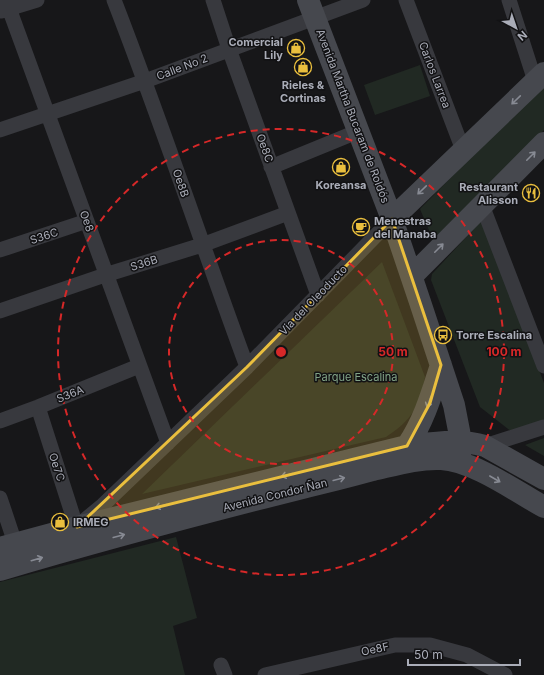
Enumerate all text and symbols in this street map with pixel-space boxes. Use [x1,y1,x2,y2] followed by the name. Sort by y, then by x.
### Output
[496,8,536,48] north arrow
[313,27,393,205] street label: Avenida Martha Bucaram de Roldós
[515,28,530,44] text: N
[228,35,283,62] place label: Comercial Lily
[286,38,306,58] shop icon: Comercial Lily
[416,40,454,110] street label: Carlos Larrea
[154,51,210,83] street label: Calle No 2
[293,57,313,77] shop icon: Rieles & Cortinas
[280,78,326,105] place label: Rieles & Cortinas
[511,95,521,105] one-way arrow
[253,132,277,164] street label: Oe8C
[526,151,536,161] one-way arrow
[331,157,351,177] shop icon: Koreansa
[170,167,192,199] street label: Oe8B
[316,178,366,192] place label: Koreansa
[459,180,518,207] place label: Restaurant Alisson
[521,183,541,203] restaurant icon: Restaurant Alisson
[417,185,427,195] one-way arrow
[77,208,97,234] street label: Oe8
[374,214,436,241] place label: Menestras del Manaba
[351,217,371,237] cafe icon: Menestras del Manaba
[28,225,60,247] street label: S36C
[434,243,444,253] one-way arrow
[129,252,159,274] street label: S36B
[276,262,350,338] street label: Via del Oleoducto
[433,325,453,345] bus stop icon: Torre Escalina
[456,328,532,342] place label: Torre Escalina
[378,344,408,359] text: 50 m
[486,344,522,359] text: 100 m
[274,345,288,359] centre of rings
[315,370,397,384] park label: Parque Escalina
[54,382,86,406] street label: S36A
[425,396,433,408] one-way arrow
[46,451,68,483] street label: Oe7C
[281,472,294,480] one-way arrow
[333,474,346,482] one-way arrow
[221,475,329,515] street label: Avenida Condor Ñan
[489,476,501,484] one-way arrow
[155,503,168,511] one-way arrow
[50,512,70,532] shop icon: IRMEG
[73,515,109,529] place label: IRMEG
[112,532,125,539] one-way arrow
[31,555,44,562] one-way arrow
[360,639,390,659] street label: Oe8F
[408,641,520,667] scale bar
[414,647,443,662] text: 50 m

